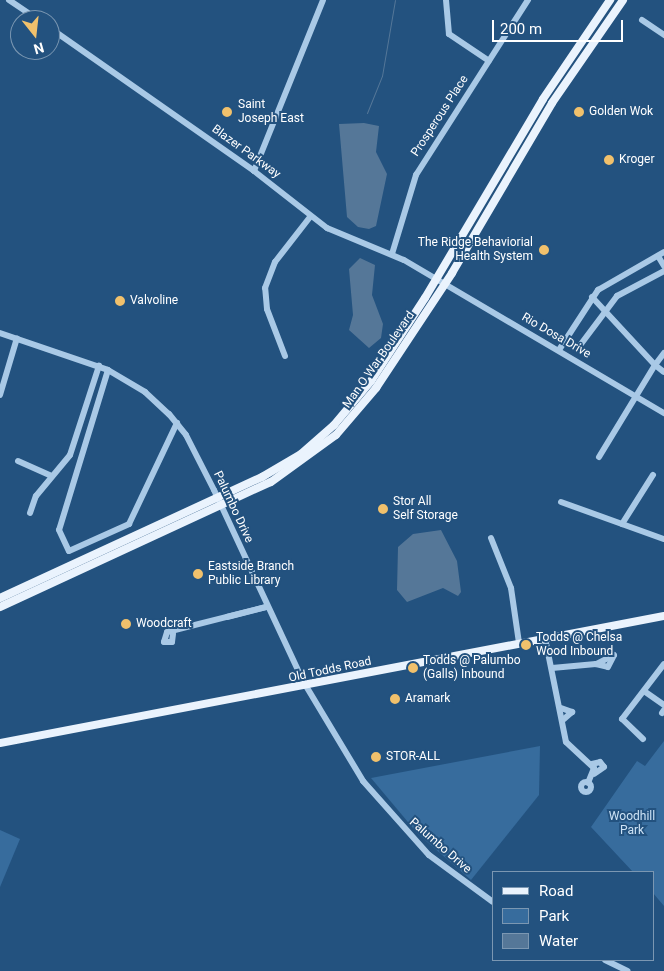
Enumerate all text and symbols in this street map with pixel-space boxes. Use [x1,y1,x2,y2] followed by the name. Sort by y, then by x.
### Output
[10,10,60,60] north arrow
[494,10,625,42] scale bar
[500,20,542,38] text: 200 m
[32,39,46,58] text: N
[408,73,472,159] street label: Prosperous Place
[238,98,304,126] place label: Saint Joseph East
[220,105,234,119] marker: Saint Joseph East
[589,105,653,119] place label: Golden Wok
[573,106,585,118] marker: Golden Wok
[209,122,283,182] street label: Blazer Parkway
[619,153,654,167] place label: Kroger
[603,154,615,166] marker: Kroger
[418,236,533,264] place label: The Ridge Behaviorial Health System
[537,243,551,257] marker: The Ridge Behaviorial Health System
[130,294,178,308] place label: Valvoline
[114,295,126,307] marker: Valvoline
[340,309,418,411] street label: Man O War Boulevard
[519,310,593,362] street label: Rio Dosa Drive
[210,469,256,545] street label: Palumbo Drive
[393,495,458,523] place label: Stor All Self Storage
[377,503,389,515] marker: Stor All Self Storage
[208,560,294,588] place label: Eastside Branch Public Library
[192,568,204,580] marker: Eastside Branch Public Library
[136,617,192,631] place label: Woodcraft
[120,618,132,630] marker: Woodcraft
[536,631,622,659] place label: Todds @ Chelsa Wood Inbound
[520,639,532,651] marker: Todds @ Chelsa Wood Inbound
[287,654,373,686] street label: Old Todds Road
[423,654,521,682] place label: Todds @ Palumbo (Galls) Inbound
[407,662,419,674] marker: Todds @ Palumbo (Galls) Inbound
[405,692,450,706] place label: Aramark
[389,693,401,705] marker: Aramark
[386,750,440,764] place label: STOR-ALL
[370,751,382,763] marker: STOR-ALL
[609,810,655,838] park label: Woodhill Park
[406,815,474,877] street label: Palumbo Drive
[492,871,654,961] legend
[539,882,573,900] text: Road
[539,907,569,925] text: Park
[539,932,578,950] text: Water

